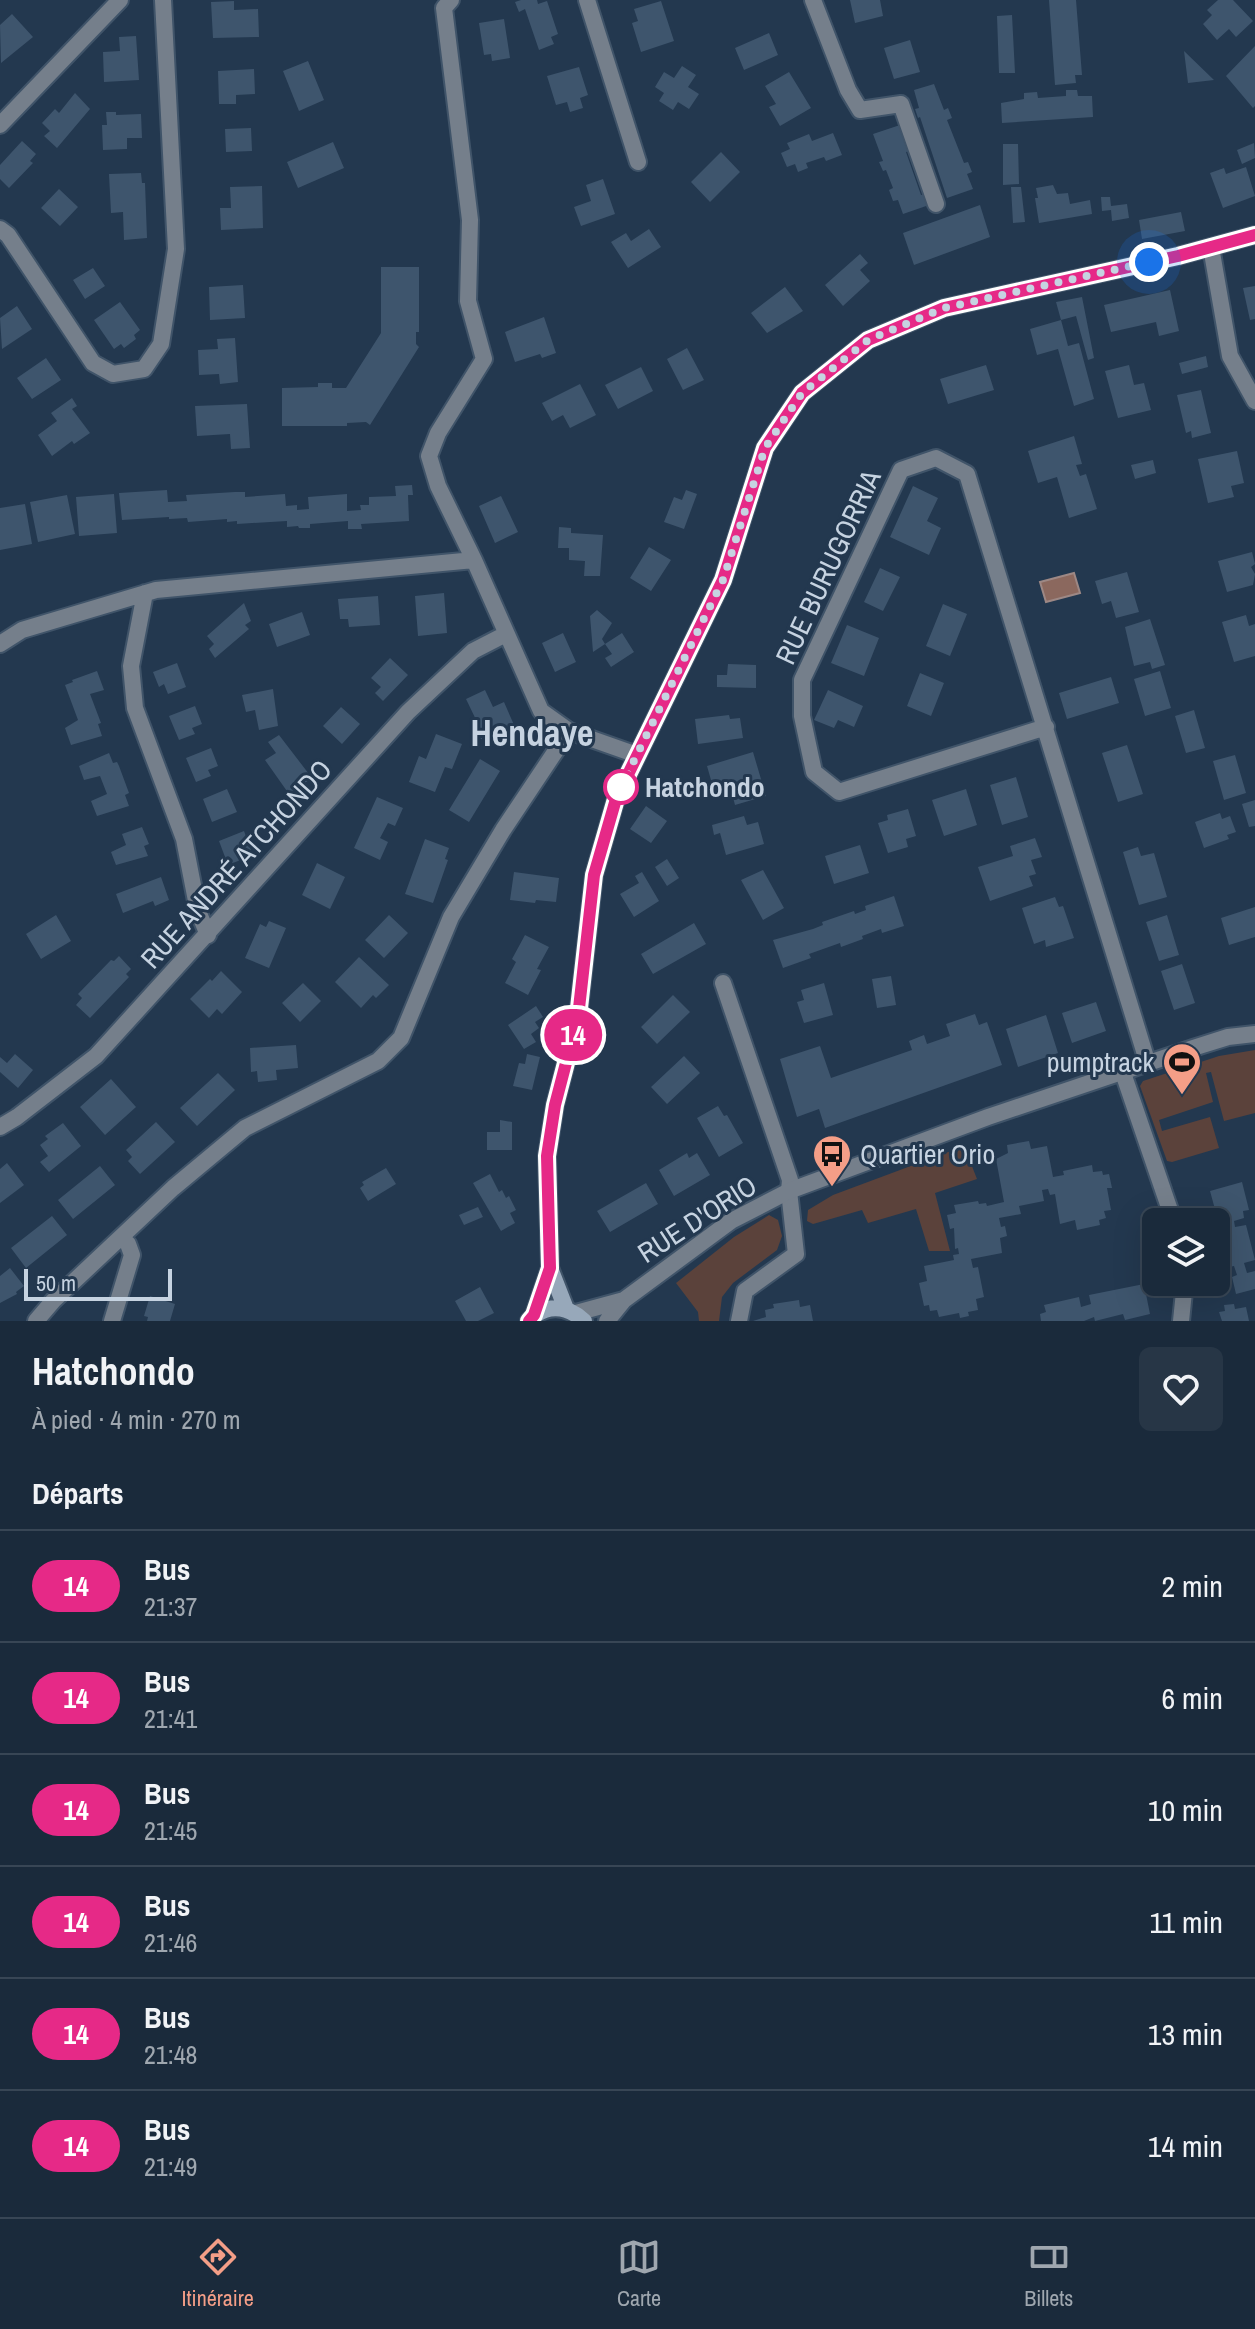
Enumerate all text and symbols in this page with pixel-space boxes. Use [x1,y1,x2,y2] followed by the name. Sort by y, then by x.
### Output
[1129,242,1169,282] your location
[766,463,890,670] street label: RUE BURUGORRIA
[470,709,594,757] district label: Hendaye
[132,751,340,977] street label: RUE ANDRÉ ATCHONDO
[645,768,765,806] place label: Hatchondo
[604,770,638,804] marker: Hatchondo
[537,1009,609,1061] line badge: 14
[560,1016,586,1054] text: 14
[1161,1041,1203,1096] sports icon: pumptrack
[1047,1043,1155,1081] place label: pumptrack
[811,1133,853,1188] bus stop icon: Quartier Orio
[860,1135,995,1173] place label: Quartier Orio
[630,1166,764,1272] street label: RUE D'ORIO
[1142,1208,1230,1296] map controls
[1142,1208,1230,1296] button: layers
[24,1265,172,1301] scale bar
[36,1268,76,1298] text: 50 m
[32,1346,195,1397] text: Hatchondo
[1139,1347,1223,1431] button: heart
[32,1402,241,1437] text: À pied · 4 min · 270 m
[32,1473,124,1513] text: Départs
[144,1549,190,1589] text: Bus
[1161,1566,1223,1606] text: 2 min
[63,1567,89,1605] text: 14
[144,1589,197,1624] text: 21:37
[144,1661,190,1701] text: Bus
[1161,1678,1223,1718] text: 6 min
[63,1679,89,1717] text: 14
[144,1701,197,1736] text: 21:41
[144,1773,190,1813] text: Bus
[1148,1790,1223,1830] text: 10 min
[63,1791,89,1829] text: 14
[144,1813,197,1848] text: 21:45
[144,1885,190,1925] text: Bus
[1150,1902,1223,1942] text: 11 min
[63,1903,89,1941] text: 14
[144,1925,197,1960] text: 21:46
[144,1997,190,2037] text: Bus
[1148,2014,1223,2054] text: 13 min
[63,2015,89,2053] text: 14
[144,2037,197,2072] text: 21:48
[144,2109,190,2149] text: Bus
[1148,2126,1223,2166] text: 14 min
[63,2127,89,2165] text: 14
[144,2149,197,2184] text: 21:49
[182,2235,254,2313] tab: Itinéraire
[617,2235,661,2313] tab: Carte
[1024,2235,1073,2313] tab: Billets

